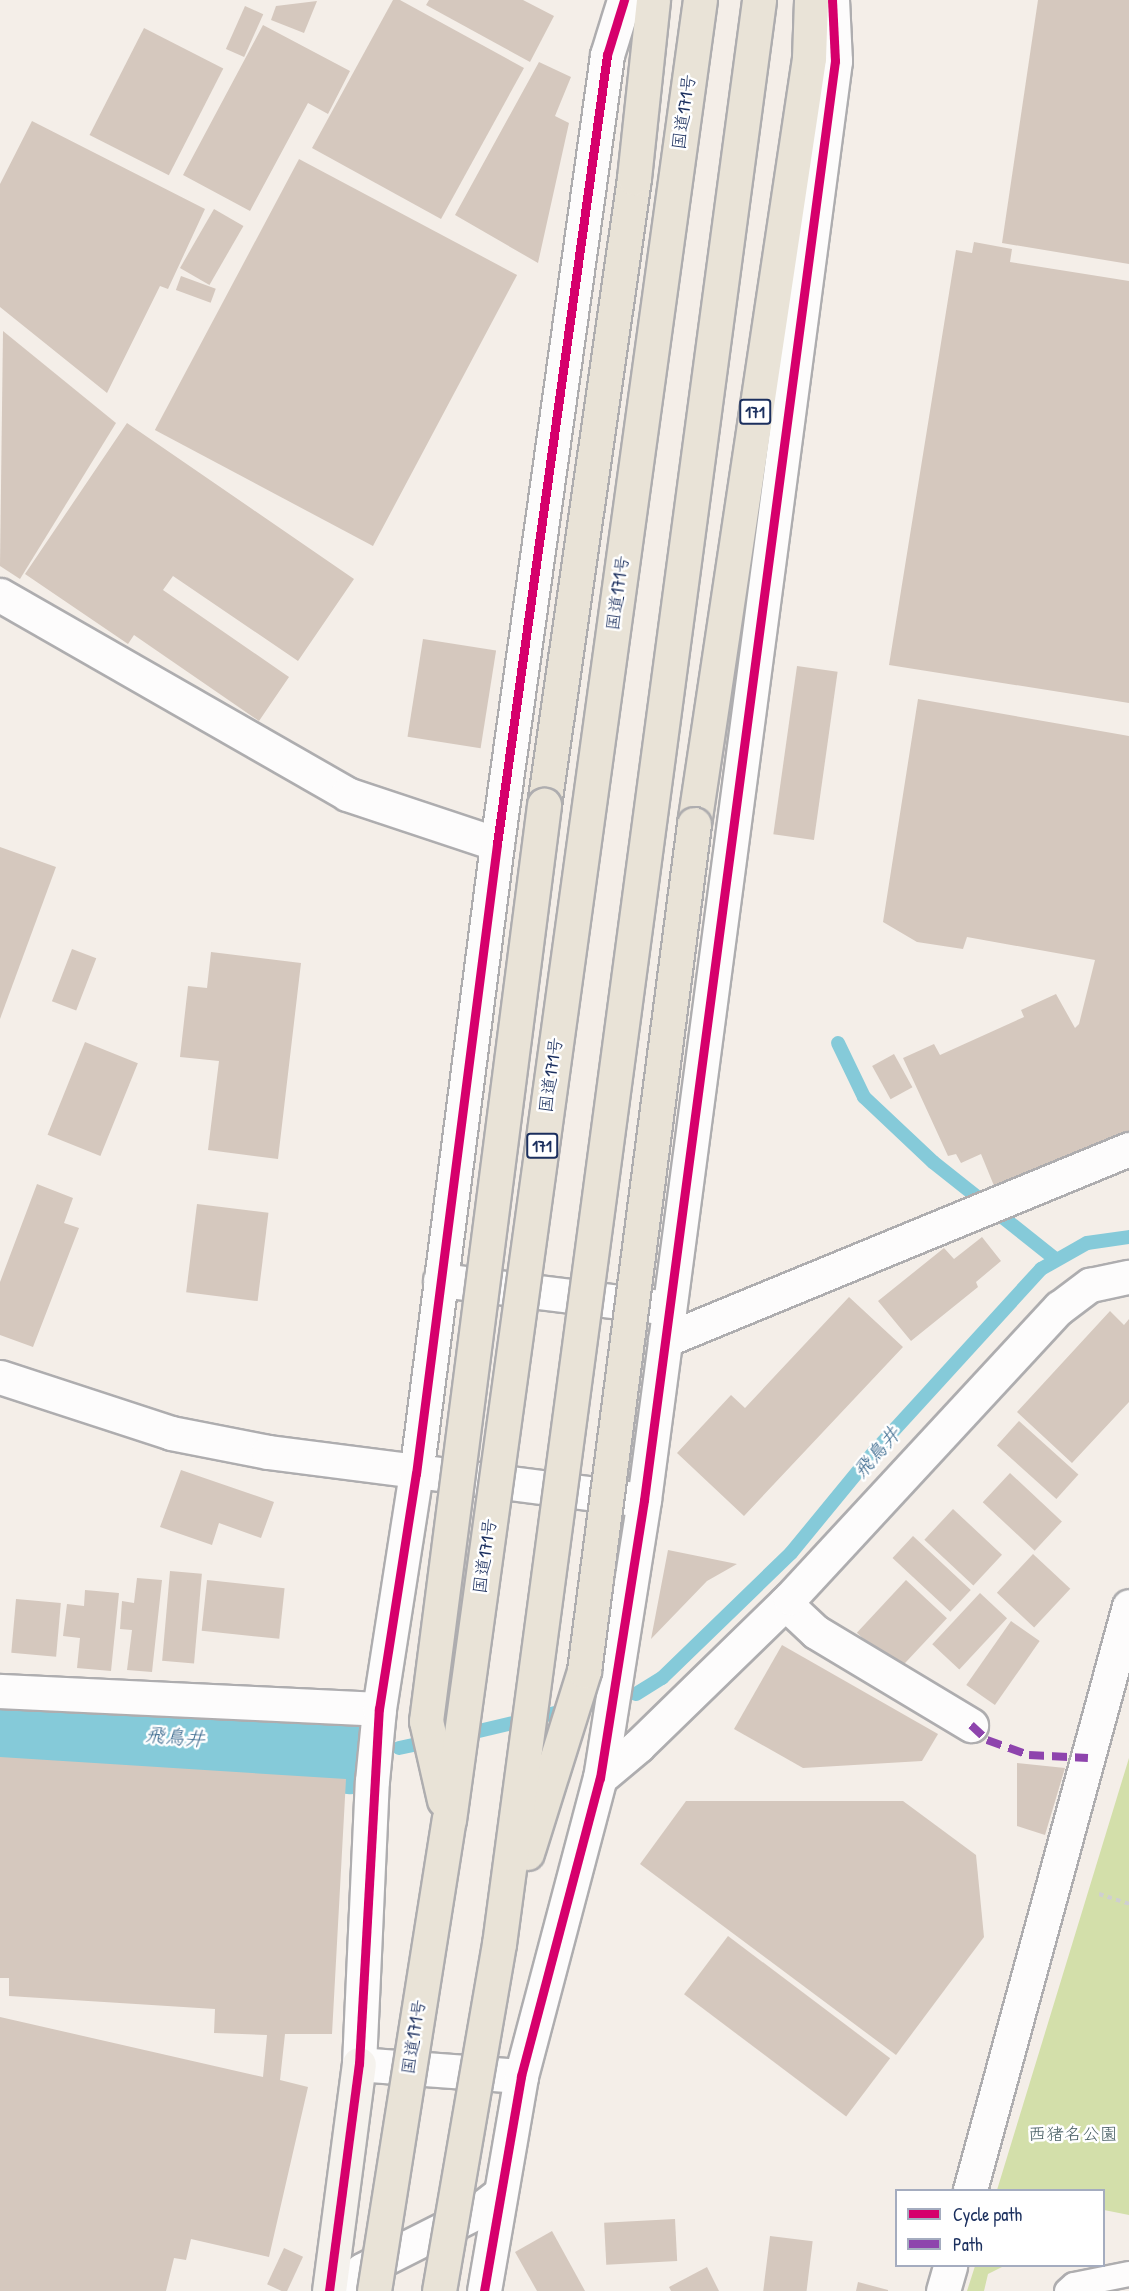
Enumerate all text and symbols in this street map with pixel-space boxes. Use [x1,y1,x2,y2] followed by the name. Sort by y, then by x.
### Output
[668,73,700,151] street label: 国道171号
[738,399,771,425] road number: 171
[602,554,634,632] street label: 国道171号
[535,1036,567,1114] street label: 国道171号
[526,1133,558,1159] road number: 171
[847,1421,905,1483] water label: 飛鳥井
[469,1517,501,1595] street label: 国道171号
[144,1721,206,1751] water label: 飛鳥井
[397,1998,431,2076] street label: 国道171号
[1028,2123,1118,2145] park label: 西猪名公園
[895,2189,1105,2267] legend
[953,2202,1022,2227] text: Cycle path
[953,2232,982,2257] text: Path

